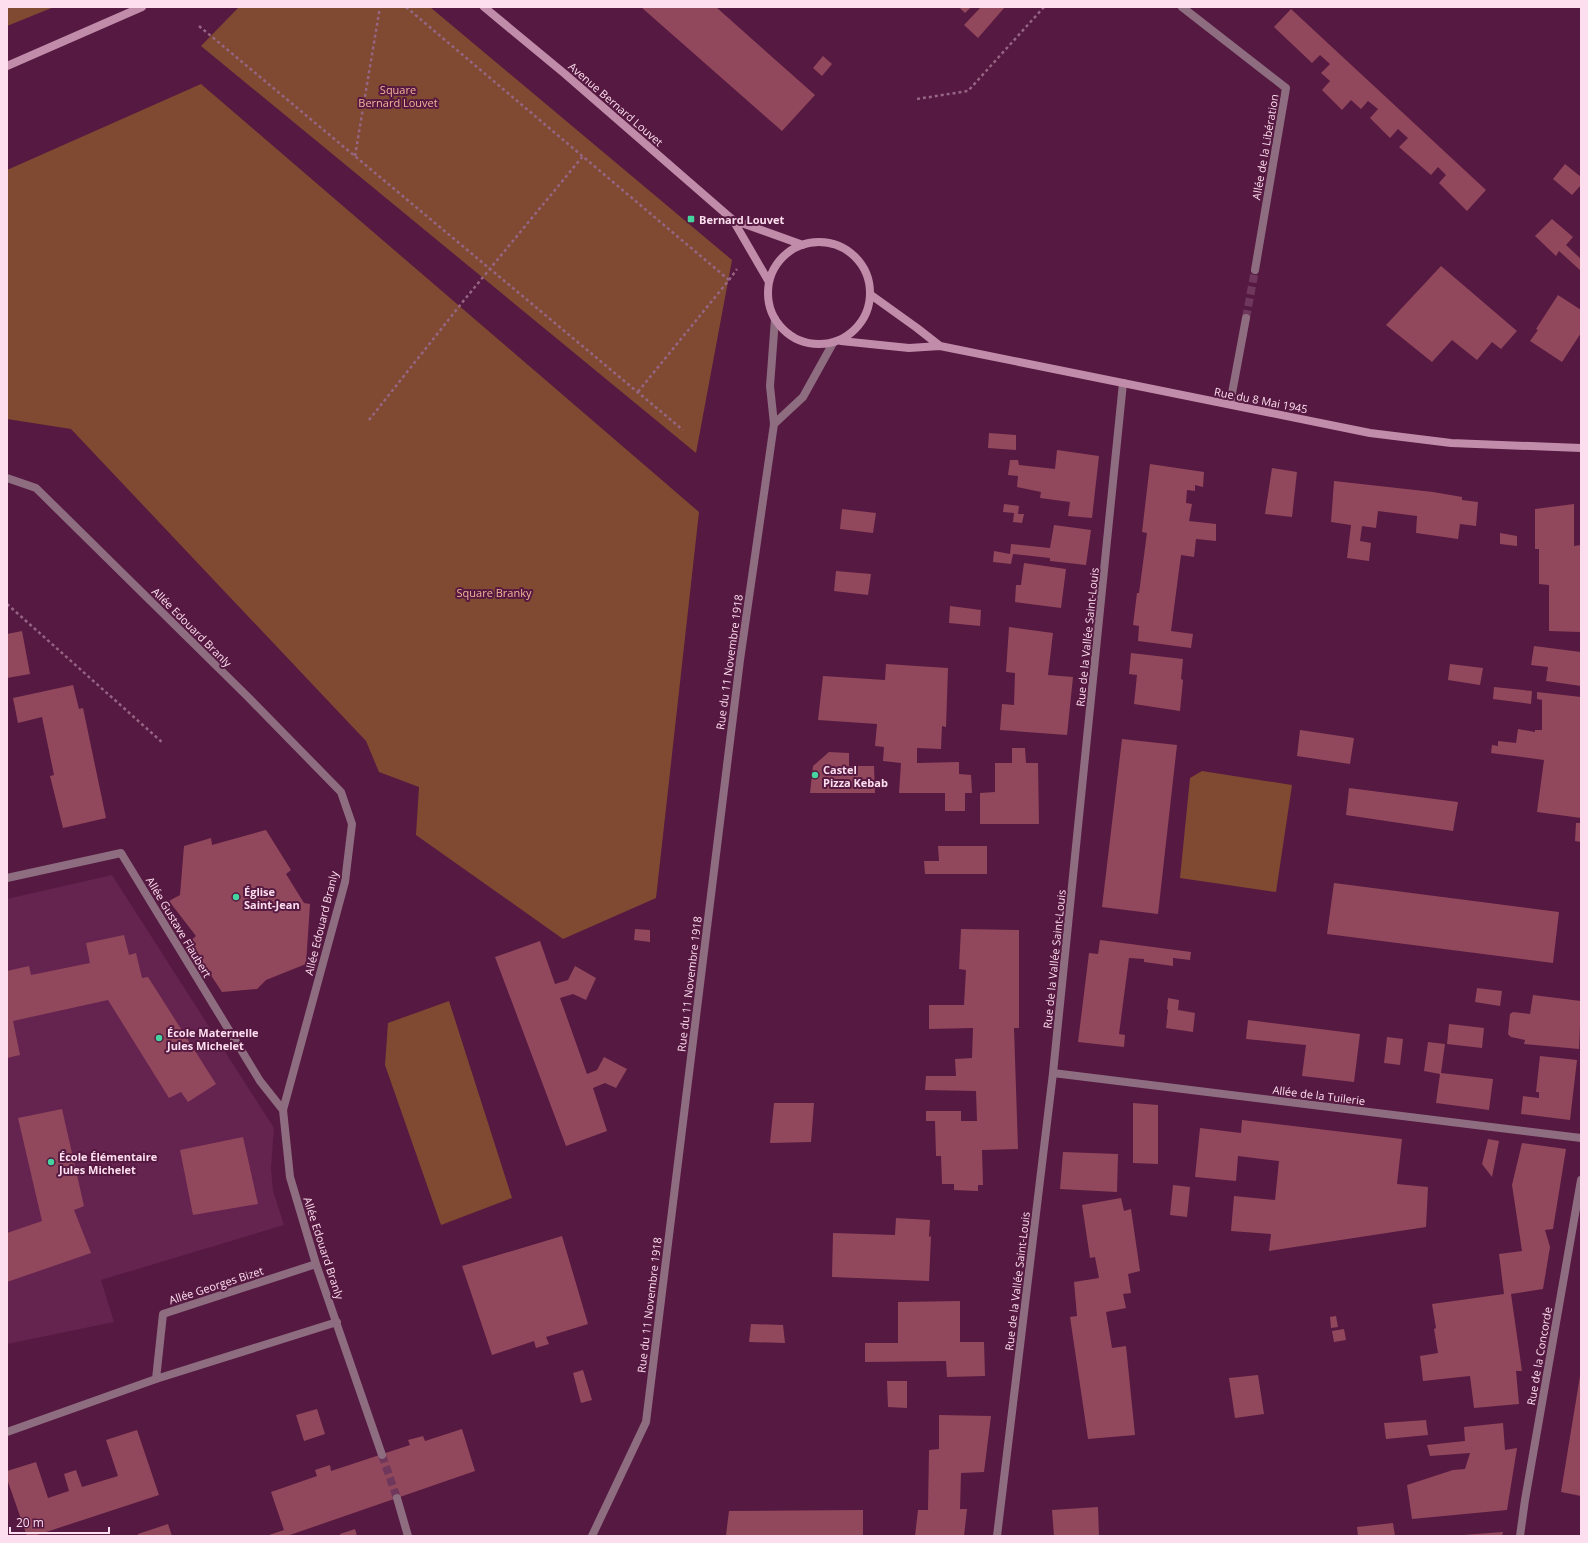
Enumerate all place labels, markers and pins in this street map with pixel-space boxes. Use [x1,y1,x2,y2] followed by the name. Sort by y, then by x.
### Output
[699,212,785,227] place label: Bernard Louvet
[686,214,696,224] marker: Bernard Louvet
[823,762,888,790] place label: Castel Pizza Kebab
[810,770,820,780] marker: Castel Pizza Kebab
[244,884,300,912] place label: Église Saint-Jean
[231,892,241,902] marker: Église Saint-Jean
[166,1025,259,1053] place label: École Maternelle Jules Michelet
[154,1033,164,1043] marker: École Maternelle Jules Michelet
[58,1149,158,1177] place label: École Élémentaire Jules Michelet
[46,1157,56,1167] marker: École Élémentaire Jules Michelet

